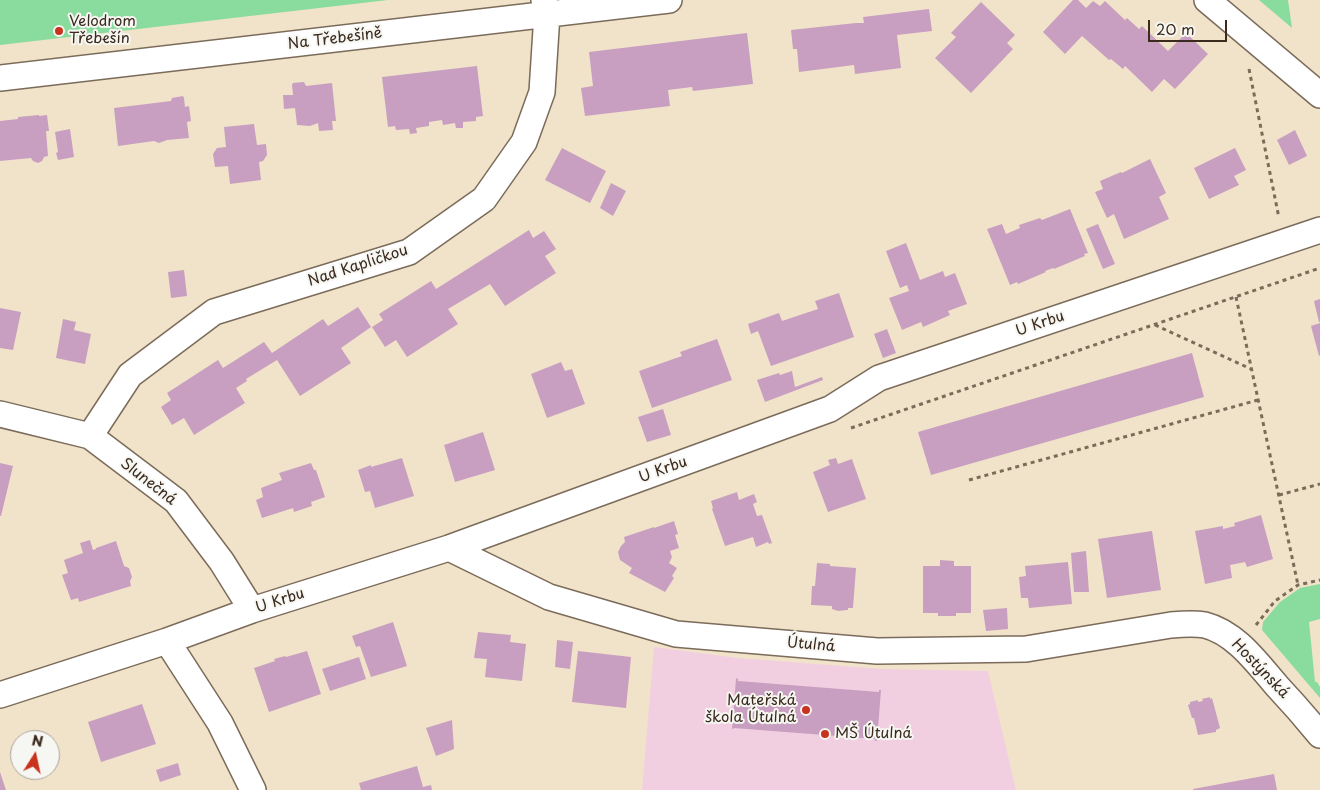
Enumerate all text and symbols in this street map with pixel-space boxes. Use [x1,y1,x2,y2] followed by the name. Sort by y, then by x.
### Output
[1150,10,1229,42] scale bar
[69,13,136,48] place label: Velodrom Třebešín
[1156,17,1195,40] text: 20 m
[287,24,383,54] street label: Na Třebešíně
[53,25,65,37] marker: Velodrom Třebešín
[306,241,410,291] street label: Nad Kapličkou
[1013,307,1067,341] street label: U Krbu
[636,453,690,487] street label: U Krbu
[116,455,180,509] street label: Slunečná
[253,585,307,617] street label: U Krbu
[786,634,836,656] street label: Útulná
[1227,636,1293,702] street label: Hostýnská
[705,692,796,727] place label: Mateřská škola Útulná
[800,704,812,716] marker: Mateřská škola Útulná
[835,725,912,743] place label: MŠ Útulná
[819,728,831,740] marker: MŠ Útulná
[30,729,45,752] text: N
[10,730,60,780] north arrow

